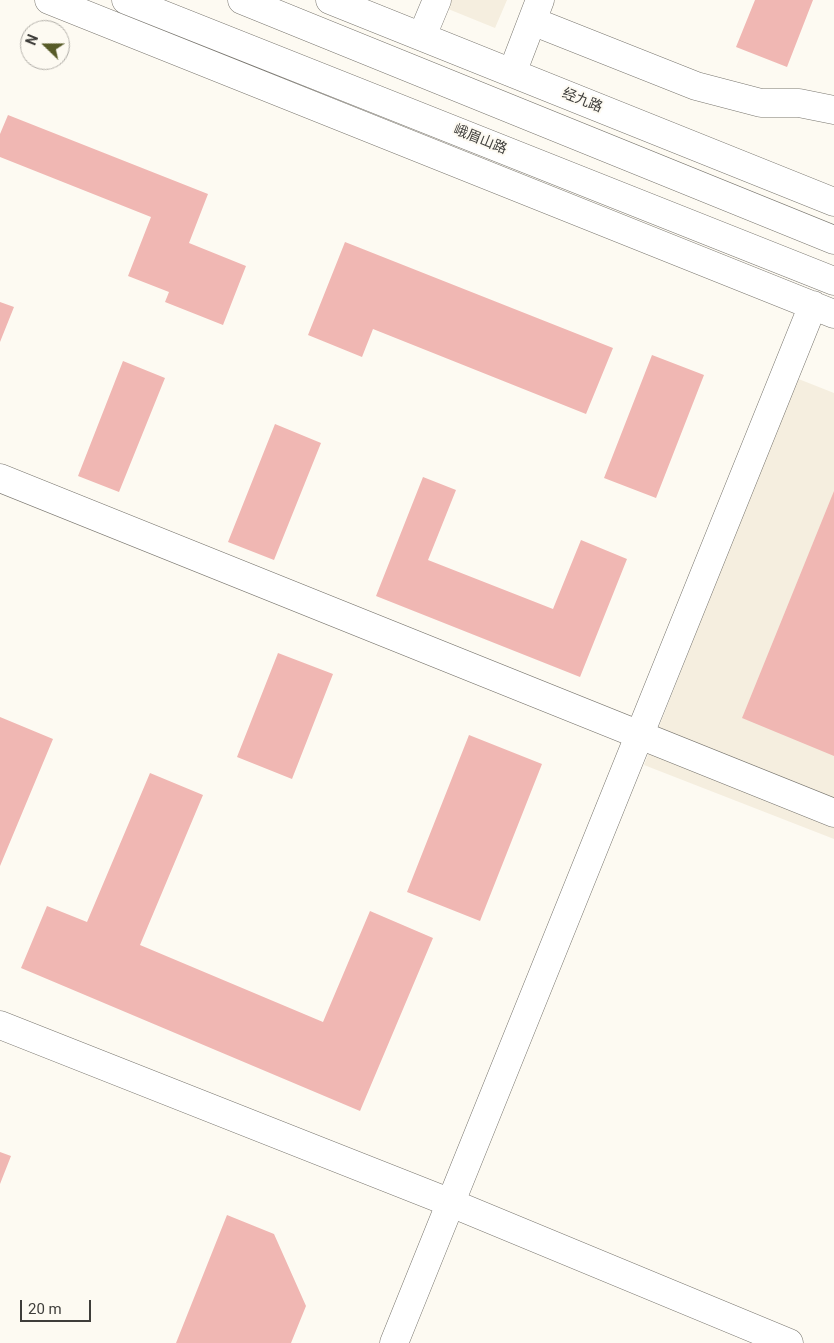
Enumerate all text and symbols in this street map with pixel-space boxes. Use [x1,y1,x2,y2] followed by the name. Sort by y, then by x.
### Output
[20,20,70,70] north arrow
[23,32,41,47] text: N
[559,85,605,117] street label: 经九路
[451,122,509,158] street label: 峨眉山路
[22,1290,94,1322] scale bar
[28,1300,62,1318] text: 20 m

